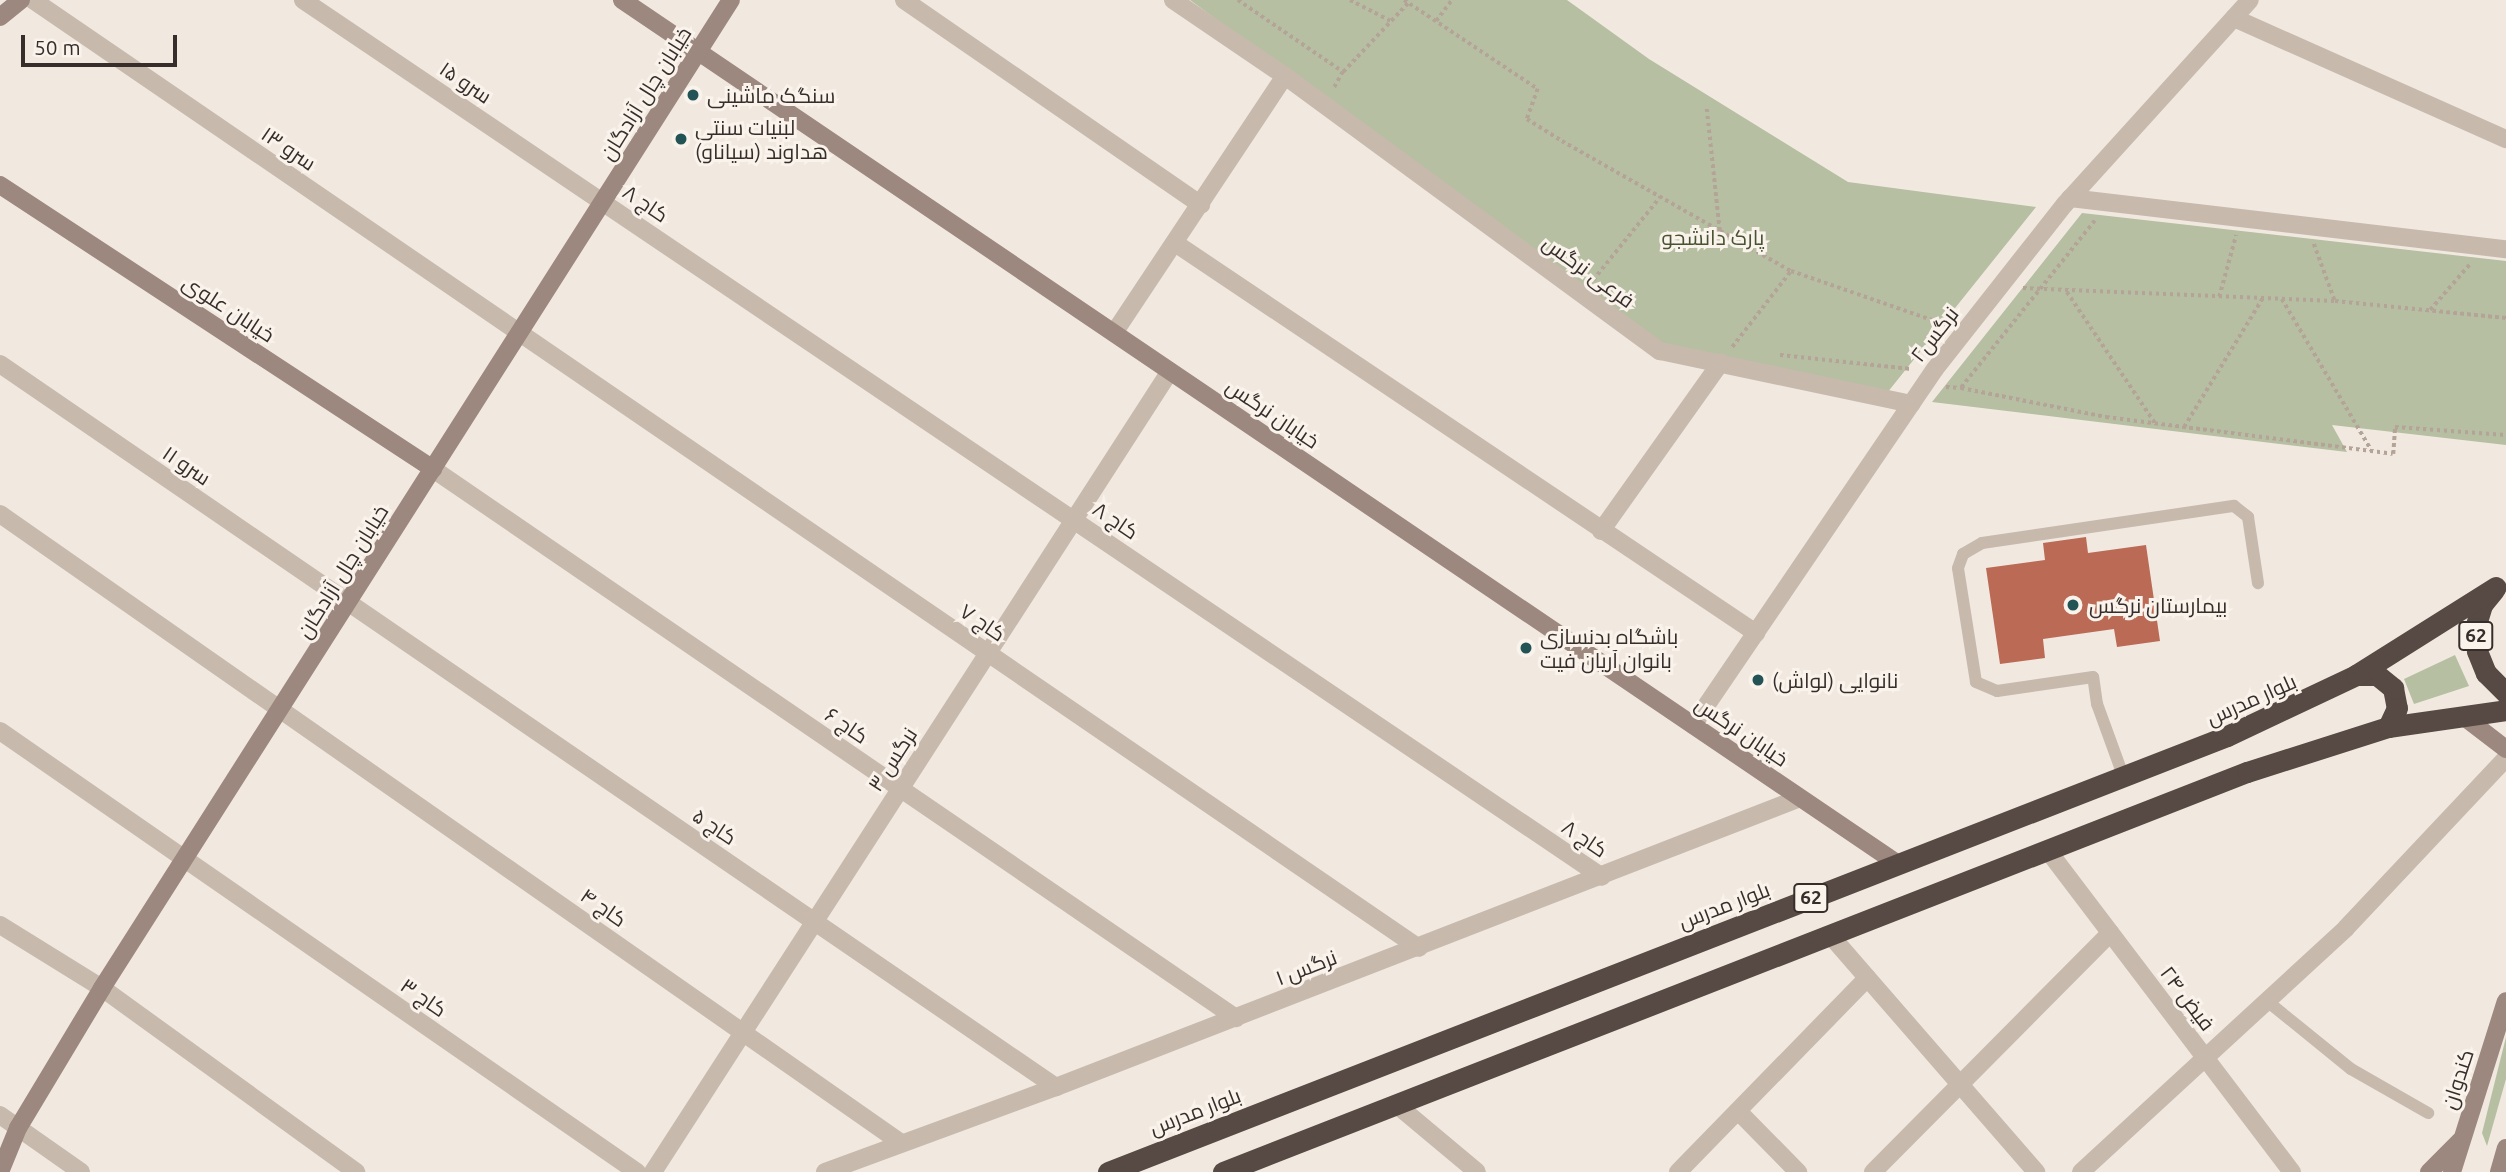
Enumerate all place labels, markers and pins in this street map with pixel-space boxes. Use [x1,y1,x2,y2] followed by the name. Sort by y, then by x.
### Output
[707,82,835,108] place label: سنگک ماشینی
[685,87,701,103] marker: سنگک ماشینی
[695,114,828,164] place label: لبنیات سنتی هداوند (سیاناو)
[673,131,689,147] marker: لبنیات سنتی هداوند (سیاناو)
[2089,592,2227,618] place label: بیمارستان نرگس
[2063,595,2083,615] marker: بیمارستان نرگس
[1540,623,1678,673] place label: باشگاه بدنسازی بانوان آریان فیت
[1518,640,1534,656] marker: باشگاه بدنسازی بانوان آریان فیت
[1772,667,1898,693] place label: نانوایی (لواش)
[1750,672,1766,688] marker: نانوایی (لواش)

